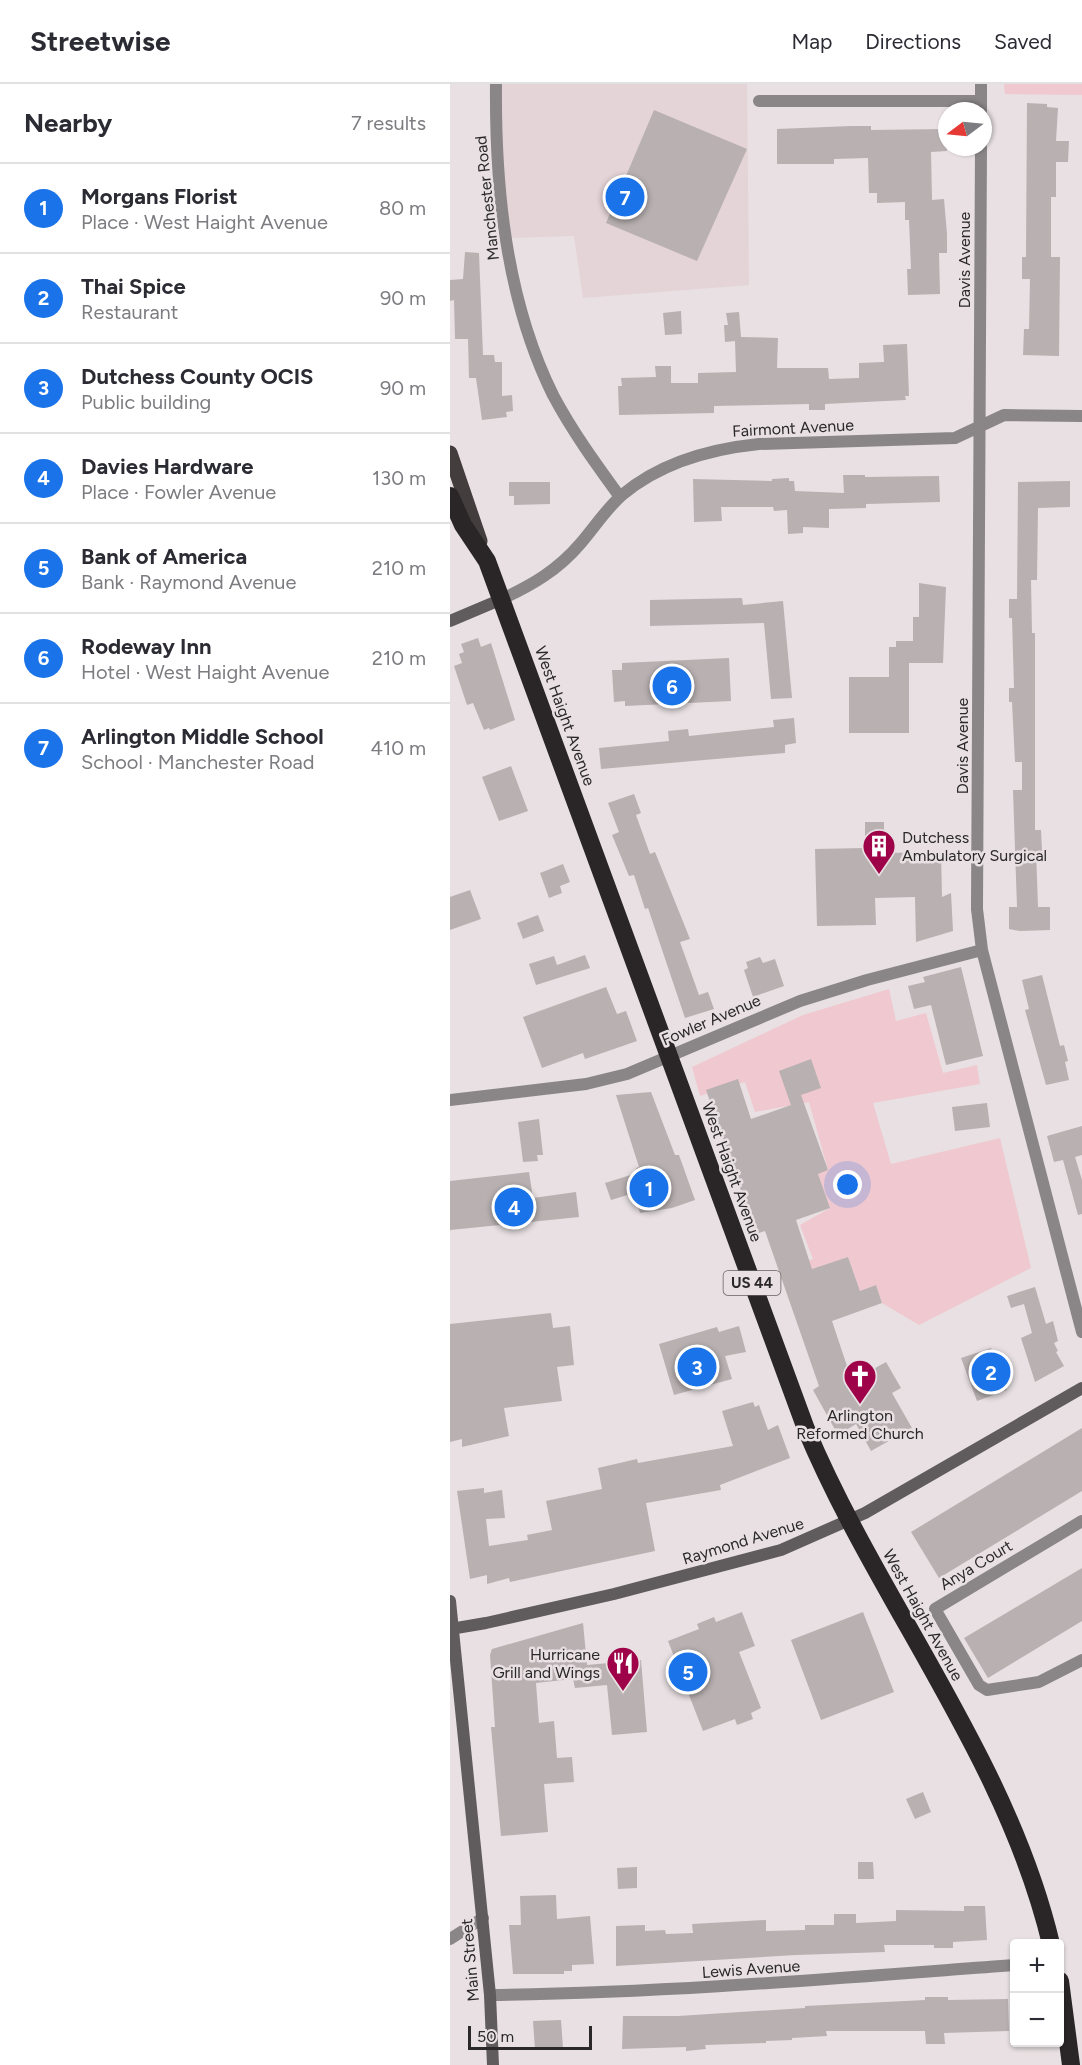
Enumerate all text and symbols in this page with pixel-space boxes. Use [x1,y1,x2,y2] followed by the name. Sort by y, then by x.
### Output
[30,24,170,58] text: Streetwise
[791,29,832,54] text: Map
[865,29,961,54] text: Directions
[994,29,1052,54] text: Saved
[938,102,992,156] north arrow
[24,107,112,139] text: Nearby
[351,111,426,135] text: 7 results
[471,135,503,261] street label: Manchester Road
[606,174,645,220] pin: 7
[81,183,238,210] text: Morgans Florist
[39,196,48,220] text: 1
[379,196,426,220] text: 80 m
[81,210,328,234] text: Place · West Haight Avenue
[955,211,974,308] street label: Davis Avenue
[81,273,186,300] text: Thai Spice
[38,286,49,310] text: 2
[380,286,426,310] text: 90 m
[81,300,178,324] text: Restaurant
[81,363,313,390] text: Dutchess County OCIS
[38,376,49,400] text: 3
[380,376,426,400] text: 90 m
[81,390,211,414] text: Public building
[732,415,855,441] street label: Fairmont Avenue
[81,453,253,480] text: Davies Hardware
[37,466,50,490] text: 4
[372,466,426,490] text: 130 m
[81,480,276,504] text: Place · Fowler Avenue
[81,543,247,570] text: Bank of America
[38,556,49,580] text: 5
[372,556,426,580] text: 210 m
[81,570,296,594] text: Bank · Raymond Avenue
[81,633,211,660] text: Rodeway Inn
[531,644,599,789] street label: West Haight Avenue
[38,646,49,670] text: 6
[372,646,426,670] text: 210 m
[81,660,329,684] text: Hotel · West Haight Avenue
[652,664,692,708] pin: 6
[953,697,972,794] street label: Davis Avenue
[81,723,324,750] text: Arlington Middle School
[38,736,49,760] text: 7
[371,736,426,760] text: 410 m
[81,750,315,774] text: School · Manchester Road
[861,828,897,875] building icon: Dutchess Ambulatory Surgical
[902,828,1047,865] place label: Dutchess Ambulatory Surgical
[659,990,764,1049] street label: Fowler Avenue
[698,1100,766,1245] street label: West Haight Avenue
[630,1166,668,1210] pin: 1
[833,1170,862,1199] your location
[494,1184,534,1230] pin: 4
[724,1271,780,1295] road number: US 44
[678,1344,716,1390] pin: 3
[972,1350,1010,1394] pin: 2
[842,1358,878,1405] church icon: Arlington Reformed Church
[796,1406,924,1443] place label: Arlington Reformed Church
[680,1513,806,1568] street label: Raymond Avenue
[936,1536,1016,1594] street label: Anya Court
[879,1546,967,1684] street label: West Haight Avenue
[492,1645,600,1682] place label: Hurricane Grill and Wings
[605,1645,641,1692] restaurant icon: Hurricane Grill and Wings
[668,1650,708,1694] pin: 5
[457,1918,483,2002] street label: Main Street
[1010,1939,1064,2047] map controls
[1010,1939,1064,1993] button: +
[701,1956,801,1982] street label: Lewis Avenue
[1010,1993,1064,2047] button: −
[468,2023,592,2050] scale bar
[477,2027,514,2046] text: 50 m

